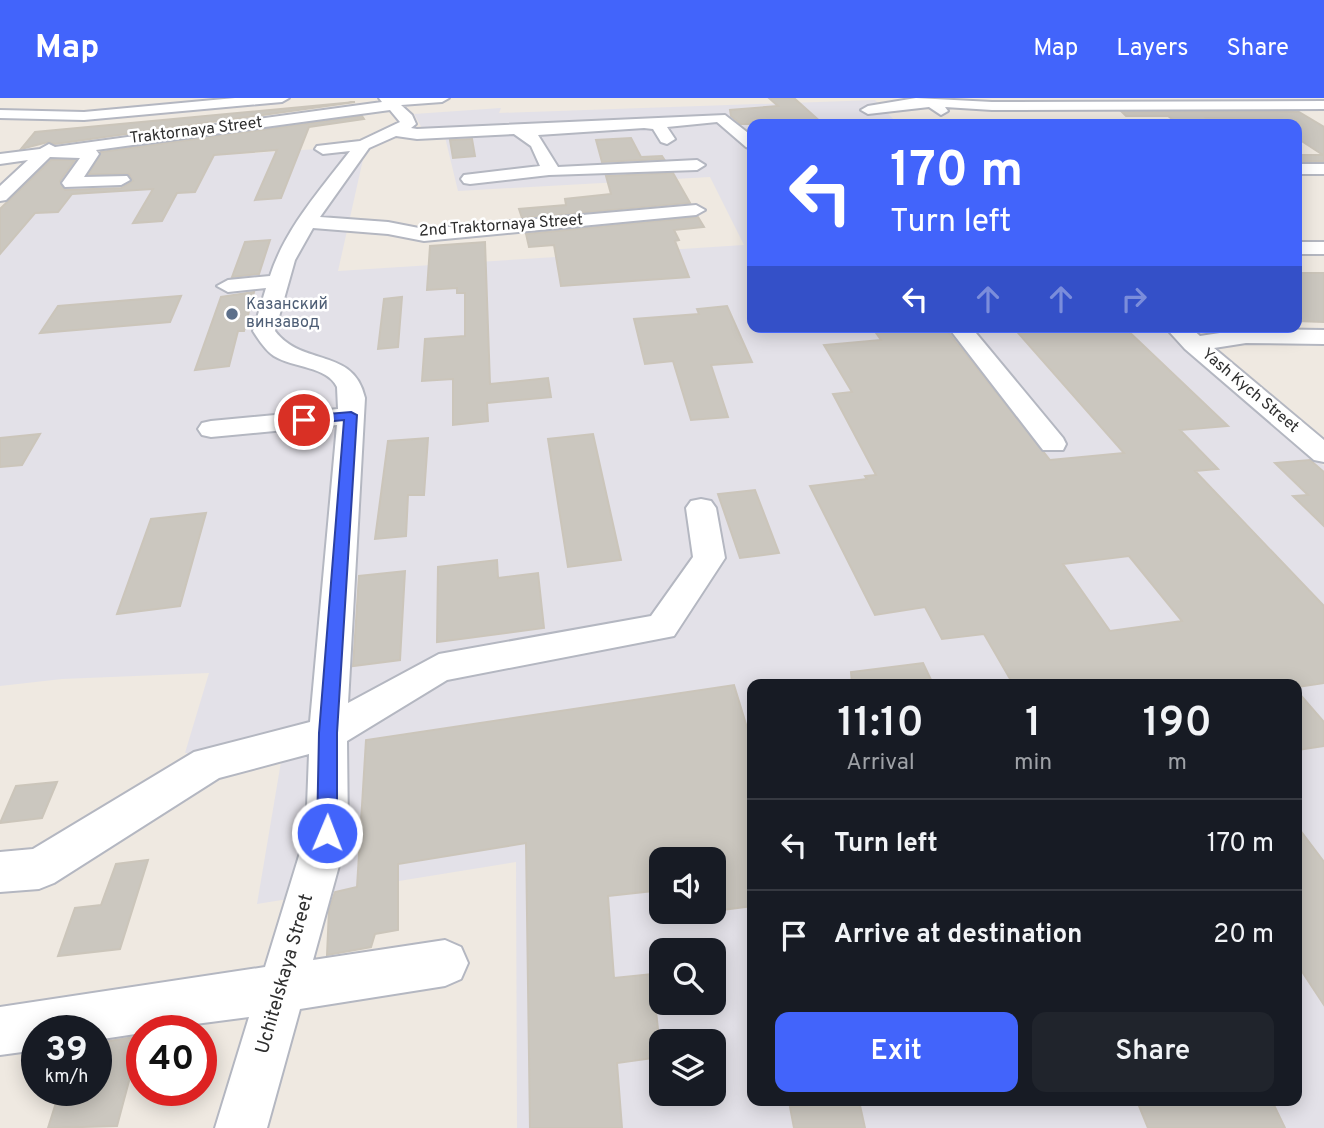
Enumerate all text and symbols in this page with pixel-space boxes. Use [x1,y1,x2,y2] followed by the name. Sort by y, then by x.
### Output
[35,28,99,70] text: Map
[1033,34,1078,64] text: Map
[1116,34,1188,64] text: Layers
[1226,34,1289,64] text: Share
[129,113,263,149] street label: Traktornaya Street
[890,142,1023,204] text: 170 m
[775,147,866,238] icon: left
[890,203,1011,243] text: Turn left
[418,210,584,242] street label: 2nd Traktornaya Street
[896,280,934,318] icon: left
[969,280,1007,318] icon: ahead
[1042,280,1080,318] icon: ahead
[1115,280,1153,318] icon: right
[246,295,328,333] place label: Казанский винзавод
[224,306,240,322] marker: Казанский винзавод
[1197,344,1303,438] street label: Yash Kych Street
[274,390,334,450] pin
[285,401,323,439] icon: arrive
[837,698,924,751] text: 11:10
[1025,698,1041,751] text: 1
[1142,698,1212,751] text: 190
[846,749,915,778] text: Arrival
[1014,749,1052,778] text: min
[1167,749,1187,778] text: m
[290,796,364,870] position arrow
[775,826,813,864] icon: left
[834,828,938,861] text: Turn left
[1207,828,1274,861] text: 170 m
[649,847,726,1106] map controls
[649,847,726,924] button: sound
[251,891,319,1057] street label: Uchitelskaya Street
[775,917,813,955] icon: arrive
[834,919,1082,952] text: Arrive at destination
[1213,919,1274,952] text: 20 m
[649,938,726,1015] button: search
[775,1012,1018,1092] button: Exit
[1032,1012,1274,1092] button: Share
[126,1015,217,1106] speed limit sign: 40
[45,1029,88,1073] text: 39
[649,1029,726,1106] button: layers
[45,1066,88,1089] text: km/h

